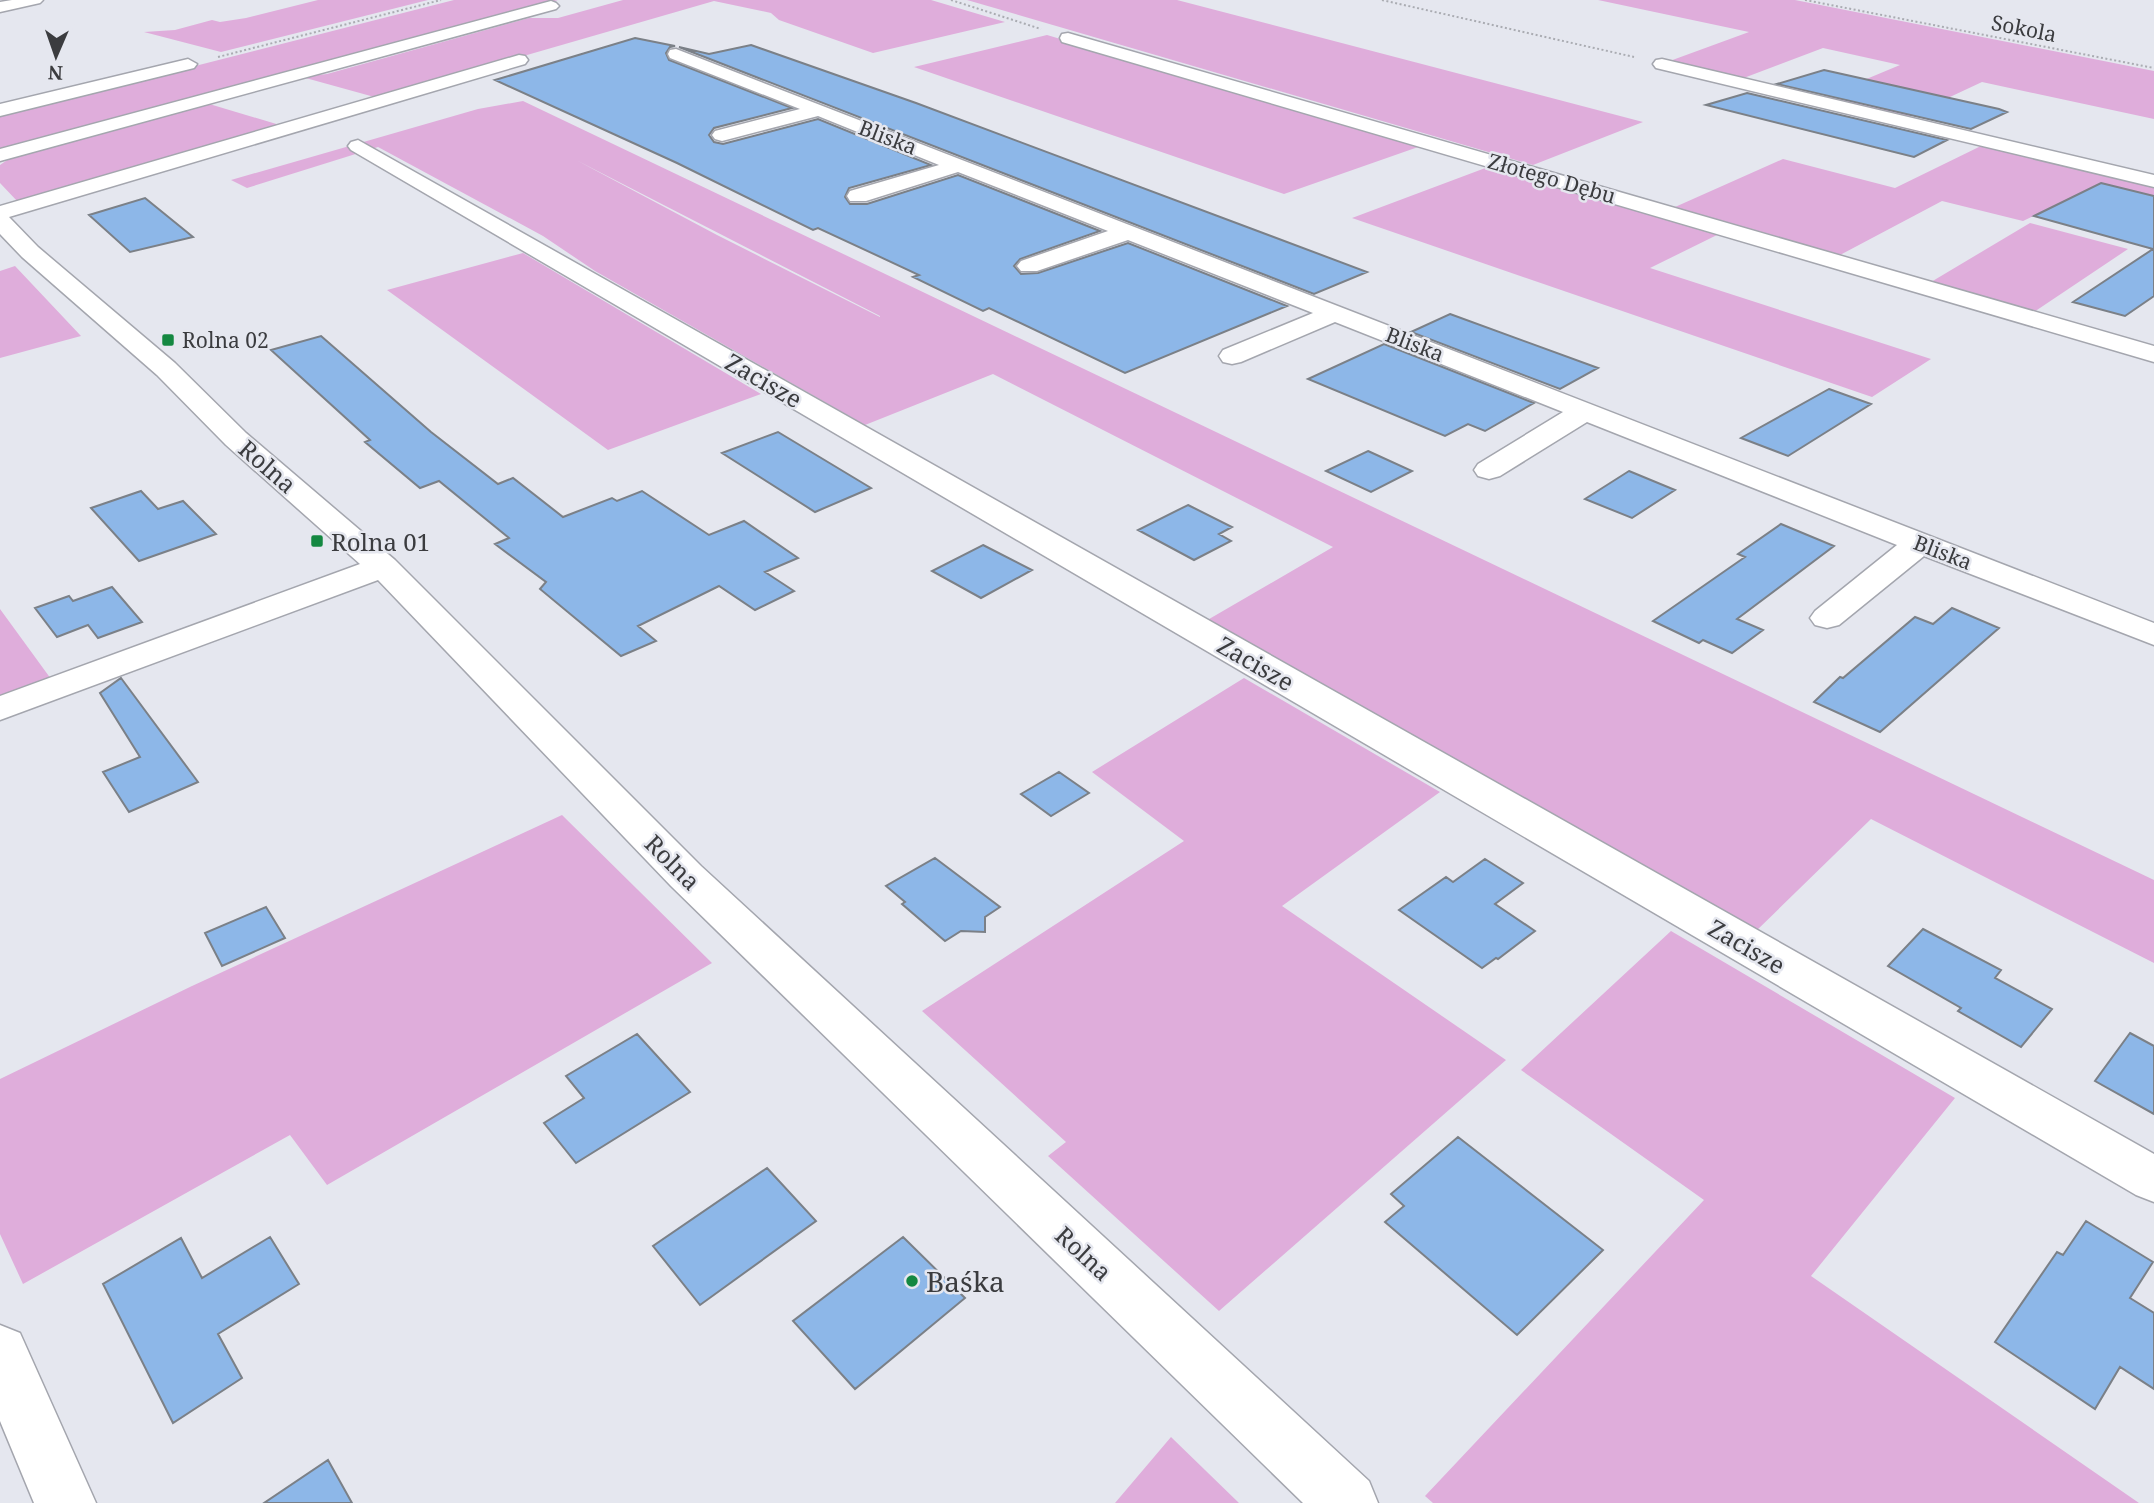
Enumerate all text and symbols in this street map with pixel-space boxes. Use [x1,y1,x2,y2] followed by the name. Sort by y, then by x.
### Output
[1989,8,2059,48] street label: Sokola
[21,21,91,91] north arrow
[47,60,63,86] text: N
[855,113,921,161] street label: Bliska
[1485,146,1619,210] street label: Złotego Dębu
[1382,320,1448,368] street label: Bliska
[182,326,269,354] place label: Rolna 02
[160,332,176,348] marker: Rolna 02
[720,345,808,415] street label: Zacisze
[232,432,304,500] street label: Rolna
[331,525,430,558] place label: Rolna 01
[1910,528,1976,576] street label: Bliska
[309,533,325,549] marker: Rolna 01
[1212,628,1300,698] street label: Zacisze
[638,827,708,897] street label: Rolna
[1703,911,1791,981] street label: Zacisze
[1049,1218,1119,1288] street label: Rolna
[926,1262,1005,1300] place label: Baśka
[904,1273,920,1289] marker: Baśka

